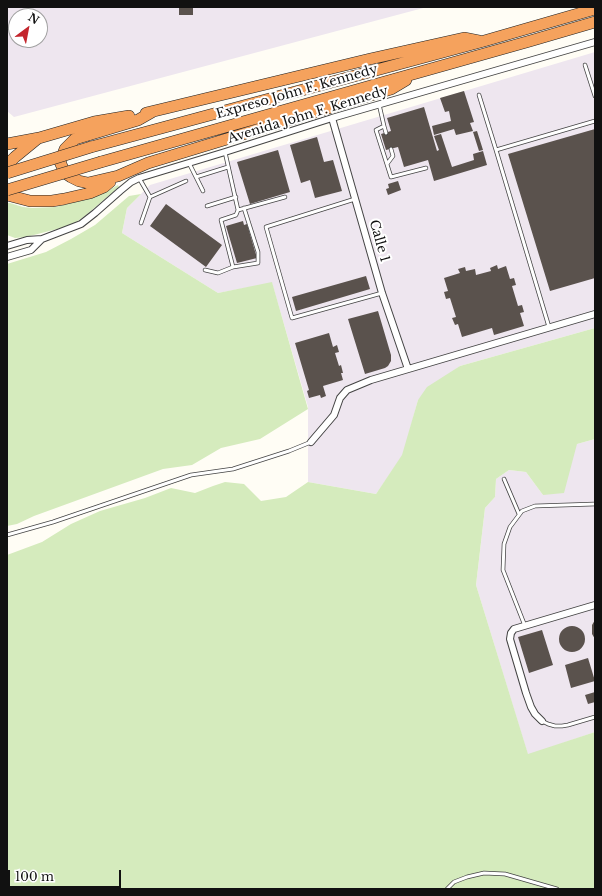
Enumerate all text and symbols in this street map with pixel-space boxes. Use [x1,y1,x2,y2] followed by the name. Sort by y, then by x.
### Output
[8,8,48,48] north arrow
[26,10,42,27] text: N
[214,61,380,123] street label: Expreso John F. Kennedy
[226,83,390,147] street label: Avenida John F. Kennedy
[366,218,392,264] street label: Calle 1
[10,862,123,888] scale bar
[15,869,54,884] text: 100 m

